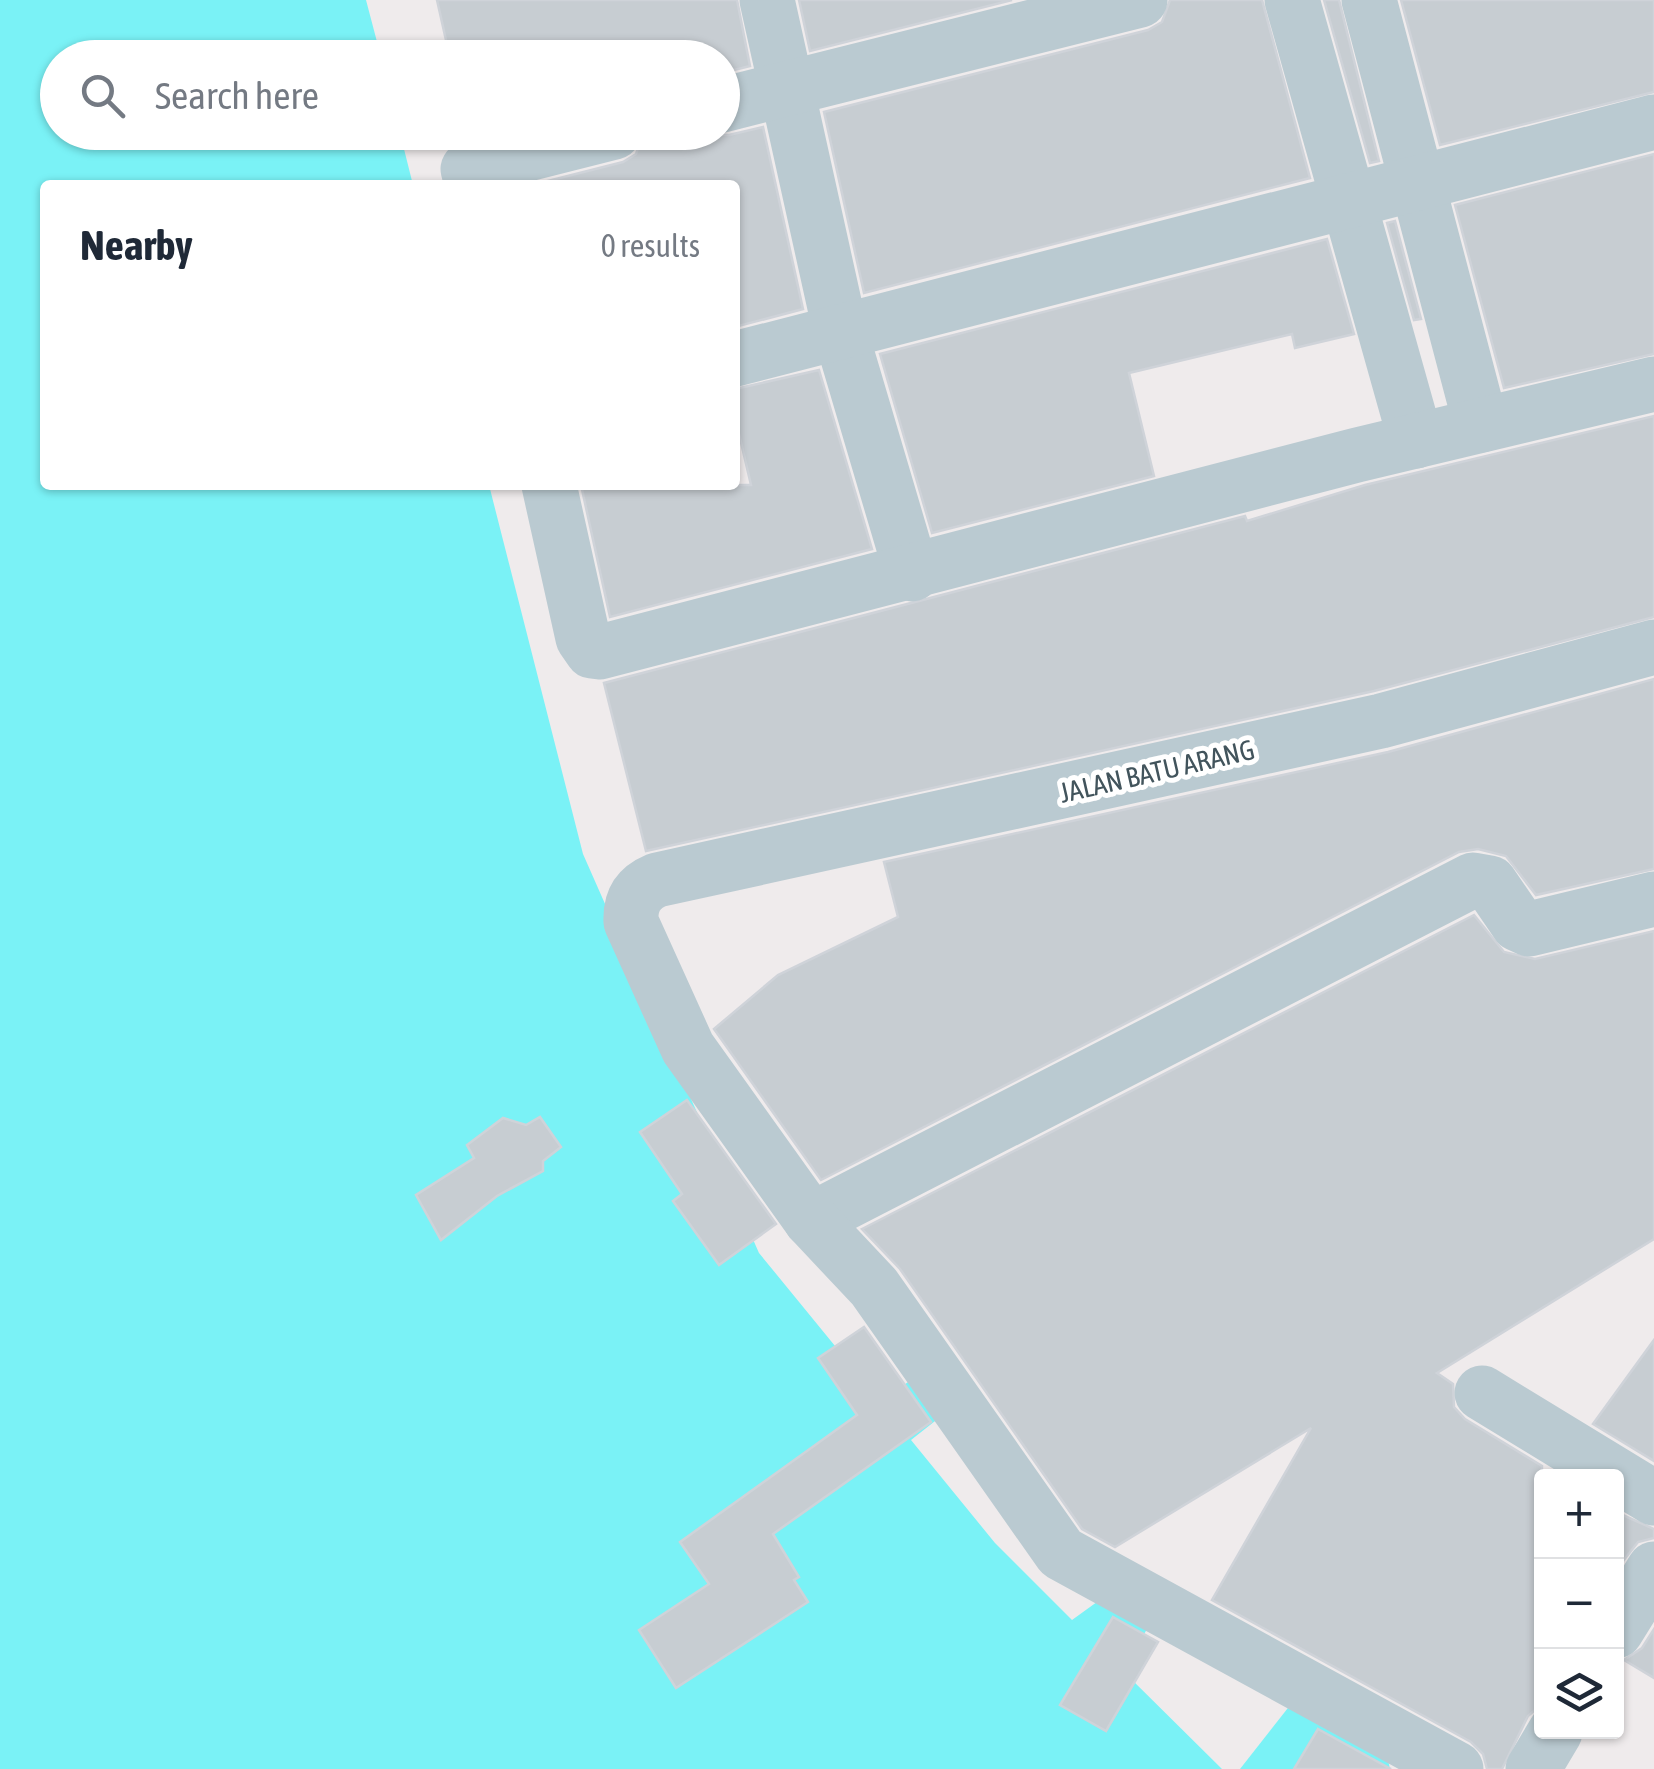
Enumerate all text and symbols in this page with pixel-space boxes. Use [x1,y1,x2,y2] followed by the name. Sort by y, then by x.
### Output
[40,40,740,150] search box
[75,68,130,123] icon: search
[155,74,319,117] text: Search here
[80,221,193,269] text: Nearby
[601,227,700,264] text: 0 results
[1056,733,1258,809] street label: JALAN BATU ARANG
[1534,1469,1624,1739] map controls
[1534,1469,1624,1559] button: +
[1534,1559,1624,1649] button: −
[1534,1649,1624,1739] button: layers

